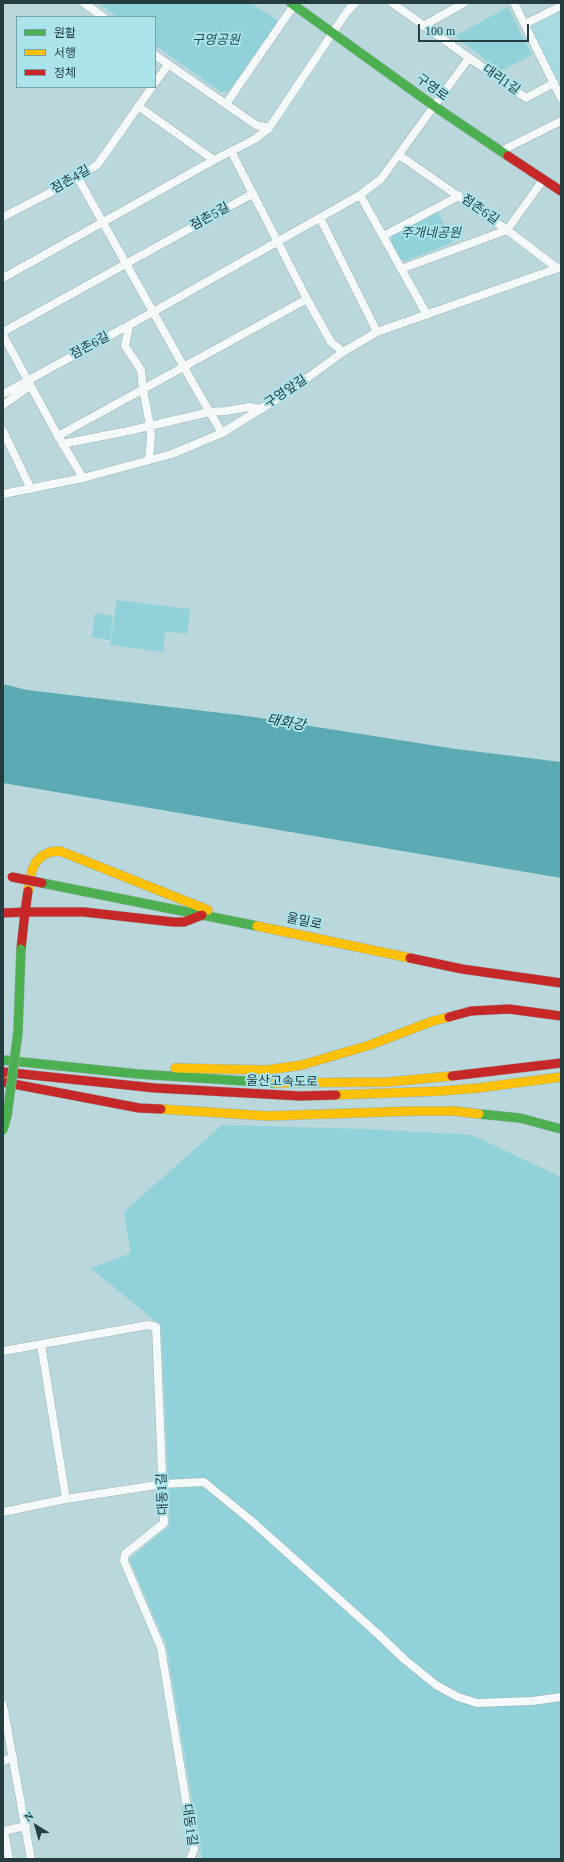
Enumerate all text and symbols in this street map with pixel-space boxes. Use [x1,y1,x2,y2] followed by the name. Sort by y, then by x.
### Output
[16,16,156,88] legend
[420,16,531,42] scale bar
[425,24,455,38] text: 100 m
[54,26,76,40] text: 원활
[192,33,240,49] park label: 구영공원
[54,46,76,60] text: 서행
[479,61,523,99] street label: 대리1길
[54,66,76,80] text: 정체
[413,71,451,105] street label: 구영로
[49,163,93,197] street label: 점촌4길
[458,191,502,229] street label: 점촌6길
[188,200,232,234] street label: 점촌5길
[401,226,461,242] park label: 주개네공원
[68,329,112,363] street label: 점촌6길
[262,372,310,412] street label: 구영앞길
[266,711,306,735] water label: 태화강
[285,911,323,933] street label: 울밀로
[246,1074,318,1090] street label: 울산고속도로
[154,1473,172,1515] street label: 대동1길
[178,1803,200,1847] street label: 대동1길
[16,1806,56,1846] north arrow
[22,1809,36,1824] text: N

